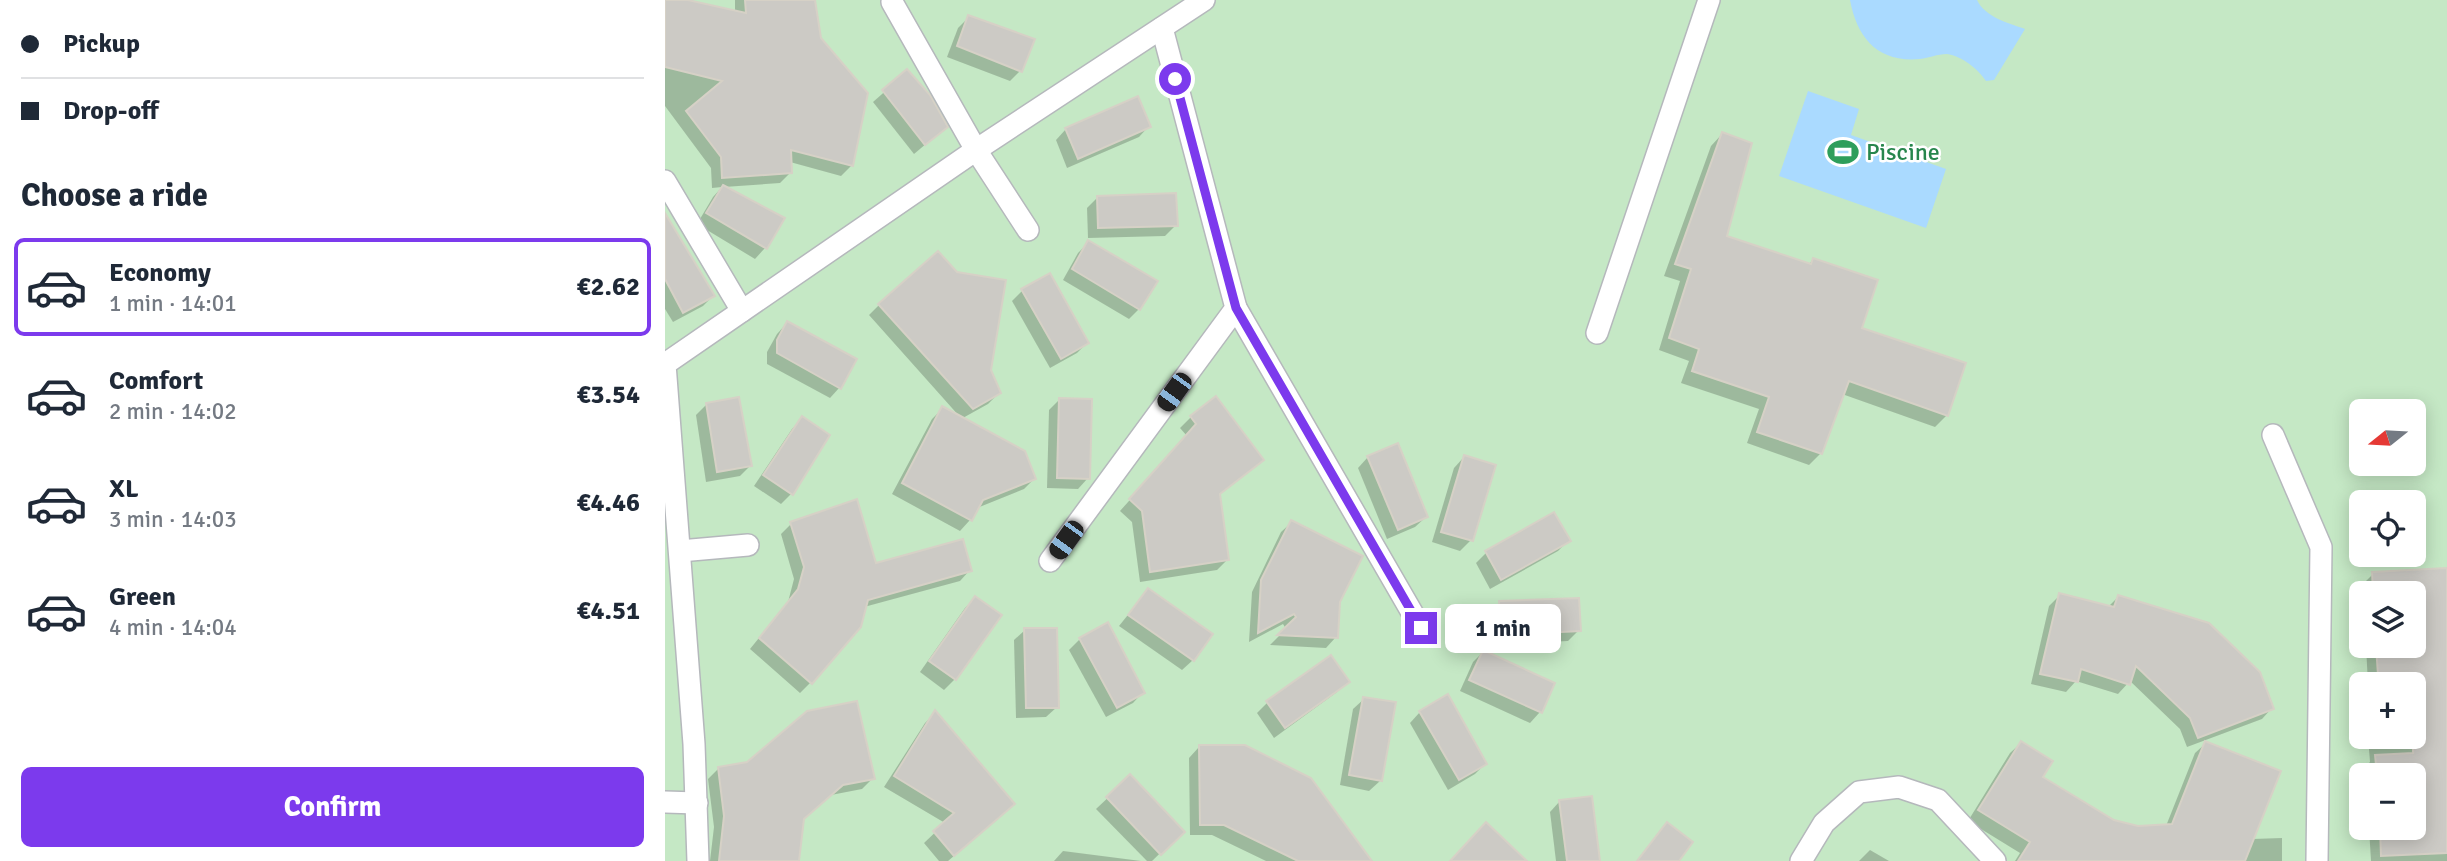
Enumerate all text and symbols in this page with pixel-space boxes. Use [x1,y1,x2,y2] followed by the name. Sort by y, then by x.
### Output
[63,28,140,60] text: Pickup
[1159,63,1191,95] route start
[63,95,159,127] text: Drop-off
[1826,135,1860,169] sports icon: Piscine
[1866,137,1940,167] place label: Piscine
[21,176,208,215] text: Choose a ride
[25,256,88,319] icon: car
[109,257,211,289] text: Economy
[576,271,640,303] text: €2.62
[109,289,237,318] text: 1 min · 14:01
[25,364,88,427] icon: car
[109,365,203,397] text: Comfort
[1154,369,1195,415] car
[576,379,640,411] text: €3.54
[109,397,237,426] text: 2 min · 14:02
[2349,399,2425,476] north arrow
[2349,399,2426,840] map controls
[25,472,88,535] icon: car
[109,473,139,505] text: XL
[576,487,640,519] text: €4.46
[2349,490,2426,567] button: locate
[109,505,237,534] text: 3 min · 14:03
[1046,517,1087,563] car
[25,580,88,643] icon: car
[109,581,176,613] text: Green
[2349,581,2426,658] button: layers
[576,595,640,627] text: €4.51
[1445,604,1561,652] callout: 1 min
[1405,612,1437,644] route end
[109,613,237,642] text: 4 min · 14:04
[1475,614,1531,643] text: 1 min
[2349,672,2426,749] button: +
[2349,763,2426,840] button: −
[21,767,644,847] button: Confirm

